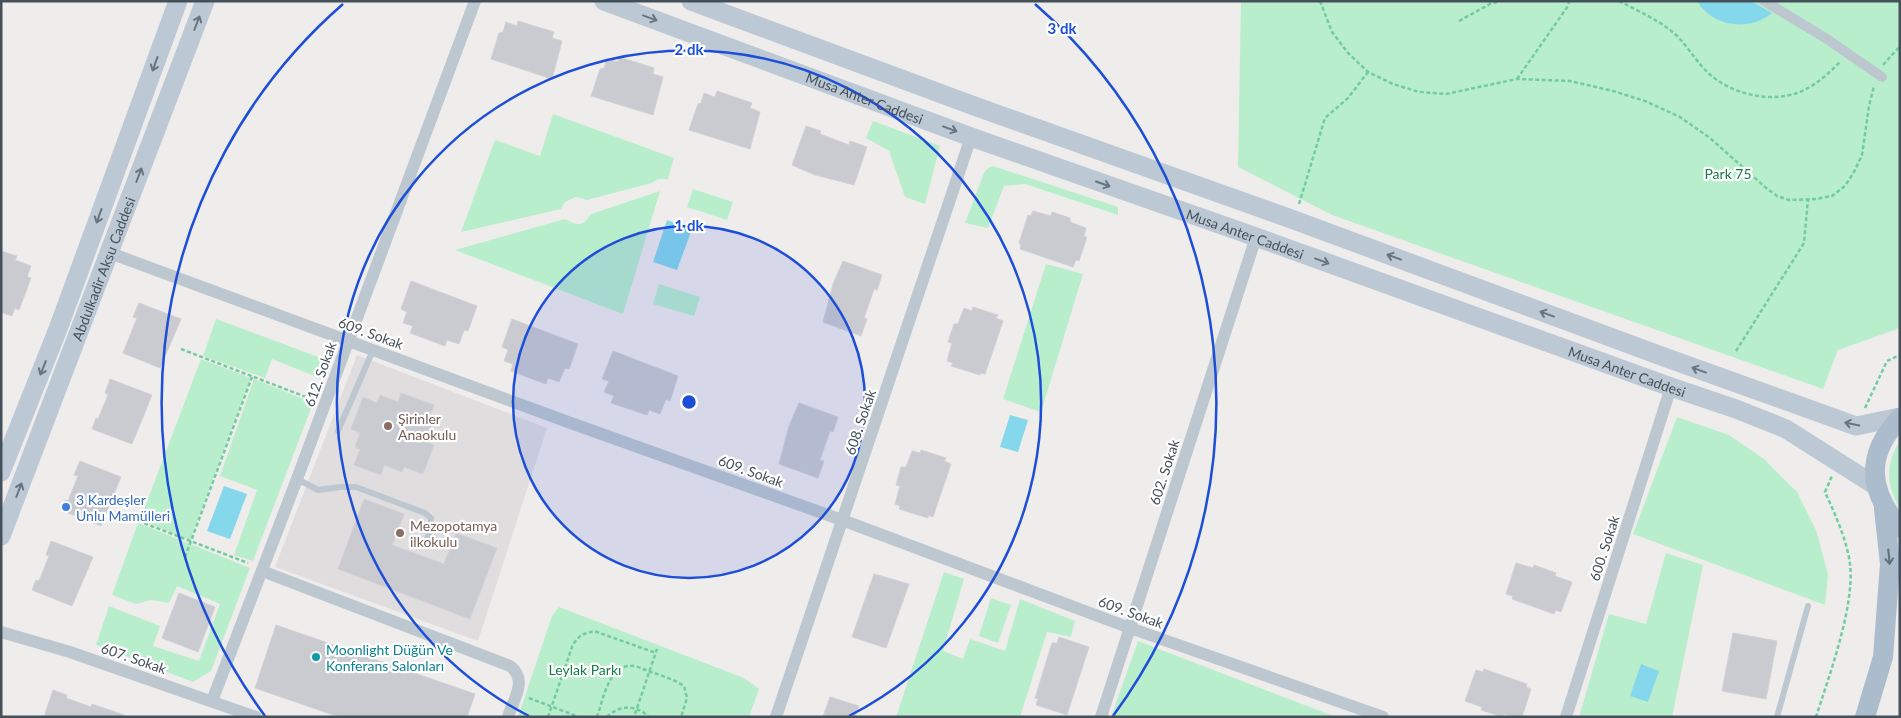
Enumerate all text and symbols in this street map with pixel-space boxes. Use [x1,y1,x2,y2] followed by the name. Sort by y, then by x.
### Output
[642,14,657,23] one-way arrow
[193,16,202,31] one-way arrow
[1048,19,1077,37] text: 3 dk
[675,40,704,58] text: 2 dk
[150,55,159,71] one-way arrow
[804,68,926,127] street label: Musa Anter Caddesi
[942,125,957,134] one-way arrow
[1704,165,1752,182] park label: Park 75
[135,168,144,183] one-way arrow
[1095,180,1110,189] one-way arrow
[68,195,138,343] street label: Abdulkadir Aksu Caddesi
[1184,205,1306,262] street label: Musa Anter Caddesi
[94,208,103,223] one-way arrow
[675,216,704,234] text: 1 dk
[1387,252,1403,261] one-way arrow
[1314,257,1329,266] one-way arrow
[1539,309,1555,318] one-way arrow
[336,313,407,353] street label: 609. Sokak
[300,338,340,409] street label: 612. Sokak
[1566,342,1688,400] street label: Musa Anter Caddesi
[37,361,46,376] one-way arrow
[1692,365,1707,374] one-way arrow
[841,386,879,457] street label: 608. Sokak
[680,393,698,411] centre of rings
[398,410,456,443] place label: Şirinler Anaokulu
[1845,418,1861,428] one-way arrow
[382,420,394,432] marker: Şirinler Anaokulu
[1145,436,1183,507] street label: 602. Sokak
[716,451,787,491] street label: 609. Sokak
[15,483,24,498] one-way arrow
[76,491,170,524] place label: 3 Kardeşler Unlu Mamülleri
[60,501,72,513] marker: 3 Kardeşler Unlu Mamülleri
[1585,512,1623,583] street label: 600. Sokak
[410,517,497,550] place label: Mezopotamya ilkokulu
[394,527,406,539] marker: Mezopotamya ilkokulu
[1884,549,1894,565] one-way arrow
[1096,592,1167,632] street label: 609. Sokak
[99,639,170,677] street label: 607. Sokak
[326,641,453,674] place label: Moonlight Düğün Ve Konferans Salonları
[310,651,322,663] marker: Moonlight Düğün Ve Konferans Salonları
[549,661,621,678] park label: Leylak Parkı

